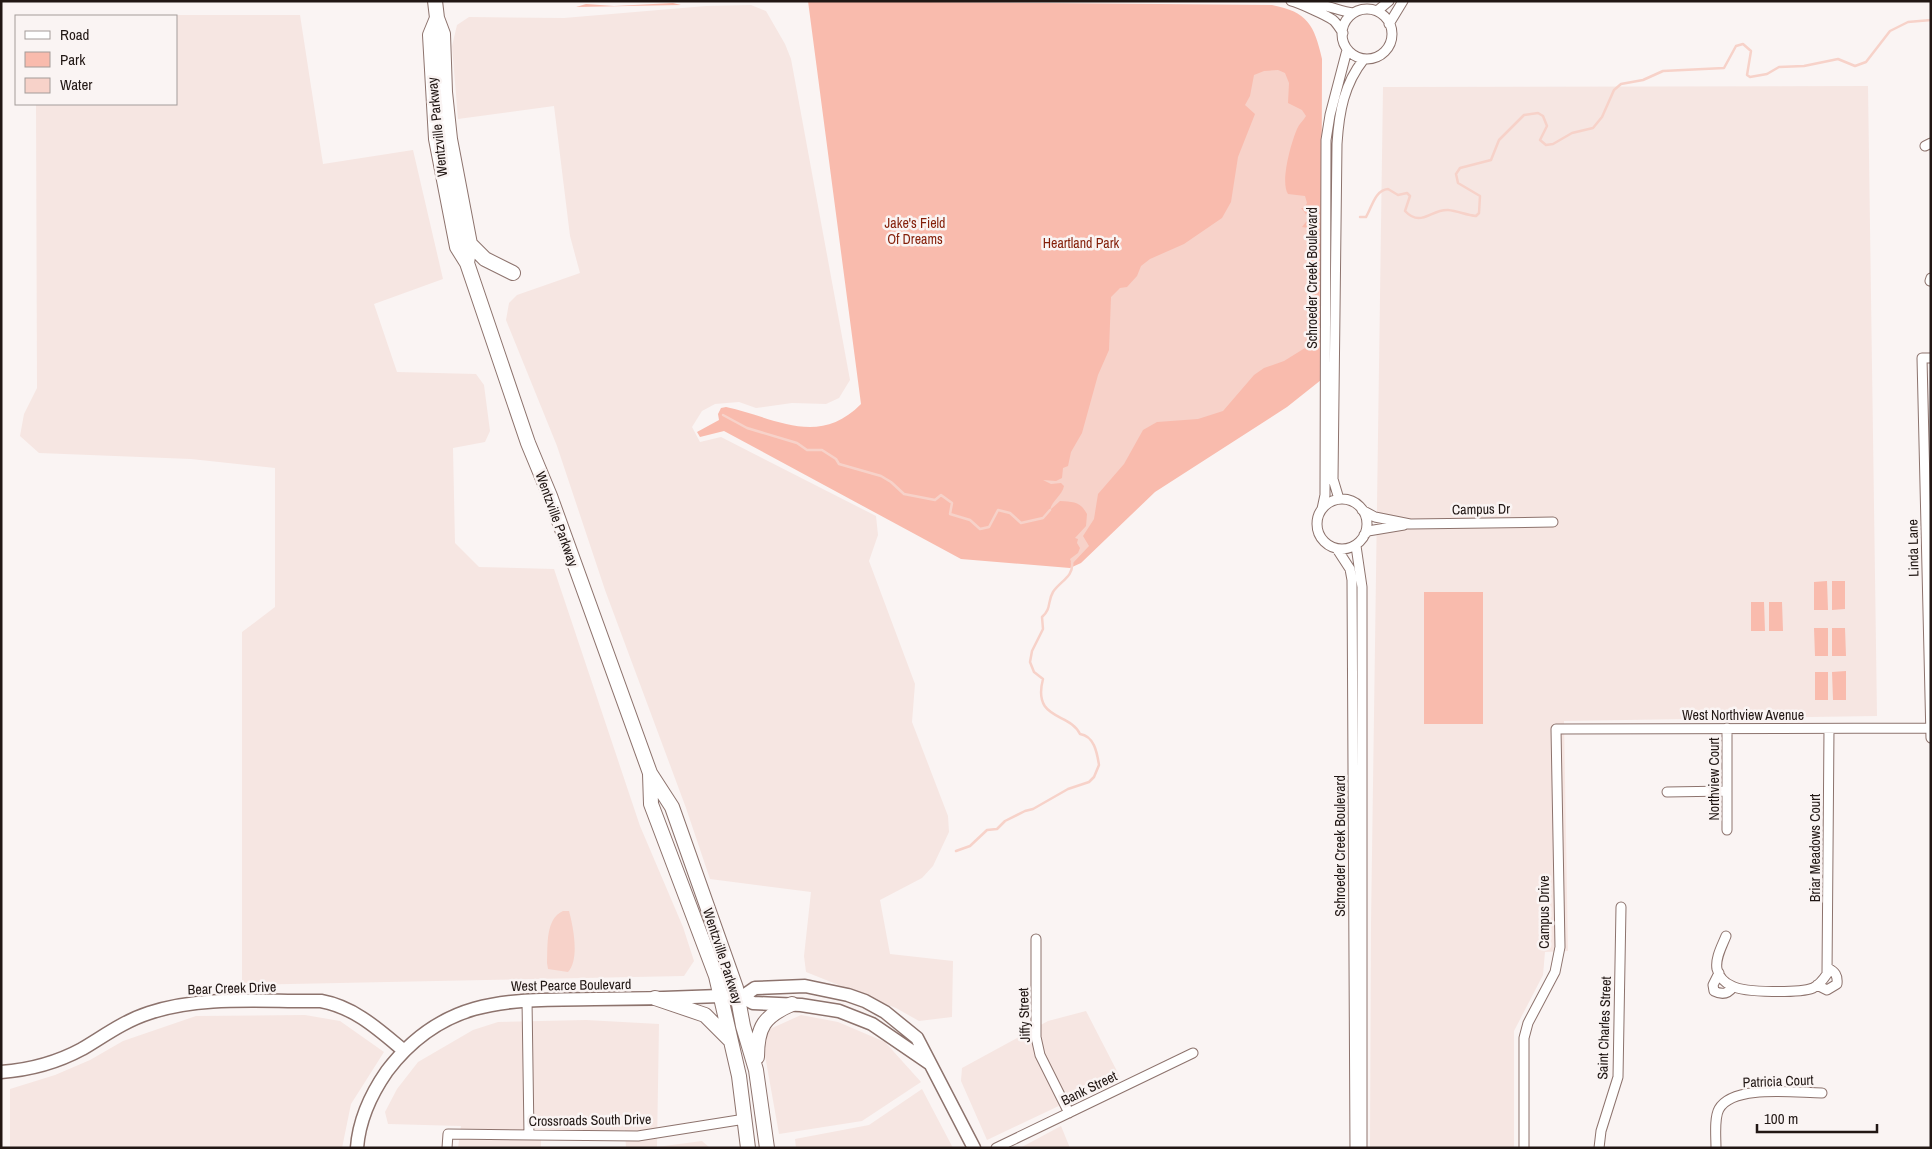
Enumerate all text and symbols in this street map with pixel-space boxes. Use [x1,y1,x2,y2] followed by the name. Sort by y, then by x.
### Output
[15,15,178,105] legend
[60,24,89,45] text: Road
[60,49,86,70] text: Park
[60,74,92,95] text: Water
[423,76,451,178] street label: Wentzville Parkway
[1303,207,1321,349] street label: Schroeder Creek Boulevard
[885,214,945,248] park label: Jake's Field Of Dreams
[1043,234,1120,252] park label: Heartland Park
[531,469,583,569] street label: Wentzville Parkway
[1452,499,1510,519] street label: Campus Dr
[1903,519,1923,577] street label: Linda Lane
[1682,706,1804,724] street label: West Northview Avenue
[1705,738,1723,820] street label: Northview Court
[1331,775,1349,917] street label: Schroeder Creek Boulevard
[1806,794,1824,902] street label: Briar Meadows Court
[1535,875,1553,949] street label: Campus Drive
[699,906,747,1007] street label: Wentzville Parkway
[511,975,631,995] street label: West Pearce Boulevard
[1593,976,1615,1080] street label: Saint Charles Street
[187,977,277,999] street label: Bear Creek Drive
[1014,987,1034,1043] street label: Jiffy Street
[1058,1067,1120,1109] street label: Bank Street
[1742,1071,1814,1091] street label: Patricia Court
[1757,1102,1877,1134] scale bar
[1764,1108,1798,1129] text: 100 m
[529,1110,651,1130] street label: Crossroads South Drive

